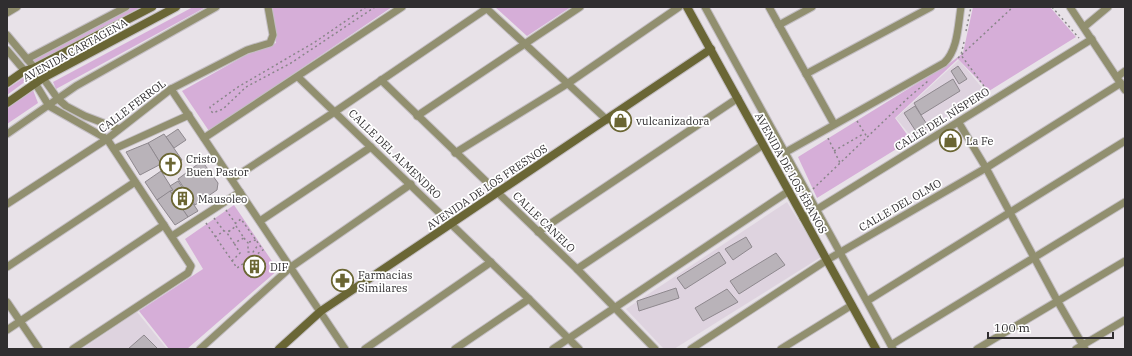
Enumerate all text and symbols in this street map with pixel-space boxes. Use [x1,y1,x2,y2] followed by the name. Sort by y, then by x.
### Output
[20,15,130,85] street label: AVENIDA CARTAGENA
[96,76,168,136] street label: CALLE FERROL
[892,84,992,154] street label: CALLE DEL NÍSPERO
[346,106,444,202] street label: CALLE DEL ALMENDRO
[608,108,634,134] shop icon: vulcanizadora
[752,110,830,236] street label: AVENIDA DE LOS ÉBANOS
[636,114,710,128] place label: vulcanizadora
[937,128,963,154] shop icon: La Fe
[966,134,994,148] place label: La Fe
[424,141,550,233] street label: AVENIDA DE LOS FRESNOS
[158,152,184,178] church icon: Cristo Buen Pastor
[186,152,249,179] place label: Cristo Buen Pastor
[856,176,944,234] street label: CALLE DEL OLMO
[170,186,196,212] building icon: Mausoleo
[510,189,578,255] street label: CALLE CANELO
[198,192,247,206] place label: Mausoleo
[242,254,268,280] building icon: DIF
[270,260,289,274] place label: DIF
[329,268,355,294] pharmacy icon: Farmacias Similares
[358,268,412,295] place label: Farmacias Similares
[988,314,1113,340] scale bar
[994,320,1030,335] text: 100 m

